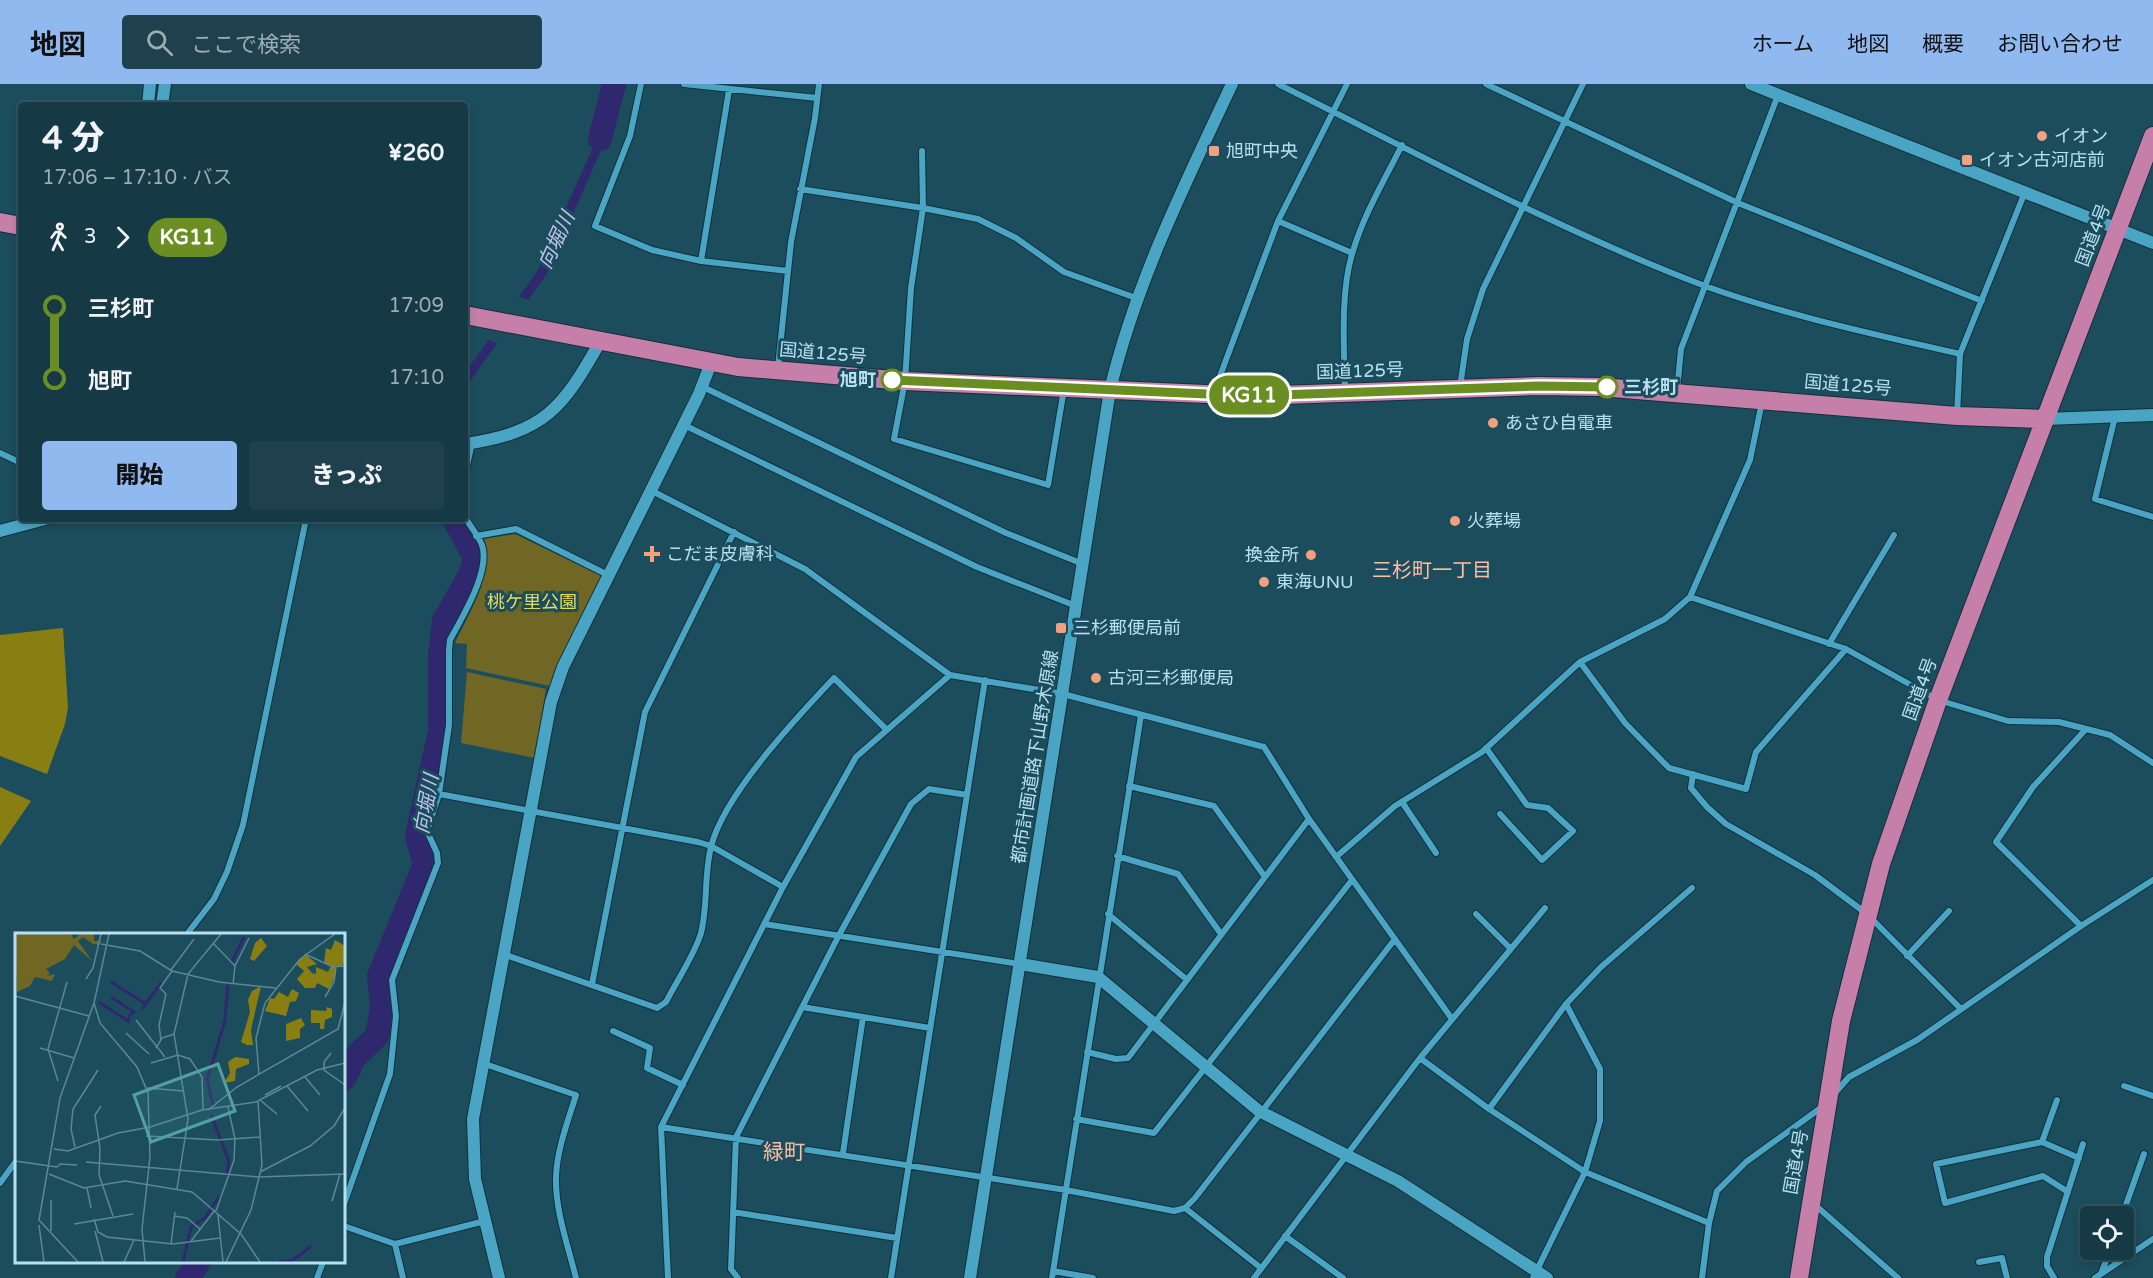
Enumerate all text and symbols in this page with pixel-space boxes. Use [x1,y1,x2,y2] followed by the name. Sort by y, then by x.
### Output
[122,15,542,69] search box
[143,26,176,59] icon: search
[30,28,86,62] text: 地図
[191,32,301,58] text: ここで検索
[1752,32,1814,57] text: ホーム
[1847,32,1889,57] text: 地図
[1922,32,1964,57] text: 概要
[1997,32,2123,57] text: お問い合わせ
[42,119,104,158] text: 4 分
[2054,125,2108,147] place label: イオン
[2035,129,2049,143] marker: イオン
[388,140,444,166] text: ¥260
[1226,140,1298,162] place label: 旭町中央
[1207,144,1221,158] marker: 旭町中央
[1979,149,2105,171] place label: イオン古河店前
[1960,153,1974,167] marker: イオン古河店前
[42,166,233,190] text: 17:06 – 17:10 · バス
[2071,201,2115,269] street label: 国道4号
[533,206,581,273] water label: 向堀川
[42,221,75,254] icon: walk
[106,221,139,254] icon: forward
[84,225,97,249] text: 3
[160,225,215,250] text: KG11
[389,294,444,318] text: 17:09
[88,296,154,322] text: 三杉町
[778,338,868,368] street label: 国道125号
[1316,358,1404,384] street label: 国道125号
[389,366,444,390] text: 17:10
[88,368,132,394] text: 旭町
[840,369,876,391] place label: 旭町
[881,369,903,391] marker: 旭町
[1803,370,1893,400] street label: 国道125号
[1207,376,1291,414] line badge: KG11
[1596,376,1618,398] marker: 三杉町
[1624,376,1678,398] place label: 三杉町
[1221,383,1277,408] text: KG11
[1505,412,1613,434] place label: あさひ自電車
[1486,416,1500,430] marker: あさひ自電車
[42,441,237,510] button: 開始
[249,441,444,510] button: きっぷ
[1467,510,1521,532] place label: 火葬場
[1448,514,1462,528] marker: 火葬場
[666,543,774,565] place label: こだま皮膚科
[1245,544,1299,566] place label: 換金所
[643,545,661,563] marker: こだま皮膚科
[1304,548,1318,562] marker: 換金所
[1372,559,1492,583] district label: 三杉町一丁目
[1276,571,1354,593] place label: 東海UNU
[1257,575,1271,589] marker: 東海UNU
[487,591,577,613] park label: 桃ケ里公園
[1073,617,1181,639] place label: 三杉郵便局前
[1054,621,1068,635] marker: 三杉郵便局前
[1007,649,1063,865] street label: 都市計画道路下山野木原線
[1898,655,1942,723] street label: 国道4号
[1108,667,1234,689] place label: 古河三杉郵便局
[1089,671,1103,685] marker: 古河三杉郵便局
[410,771,444,836] water label: 向堀川
[15,933,345,1263] inset map
[1779,1128,1813,1196] street label: 国道4号
[763,1140,805,1165] district label: 緑町
[2080,1206,2134,1260] map controls
[2080,1206,2134,1260] button: locate

